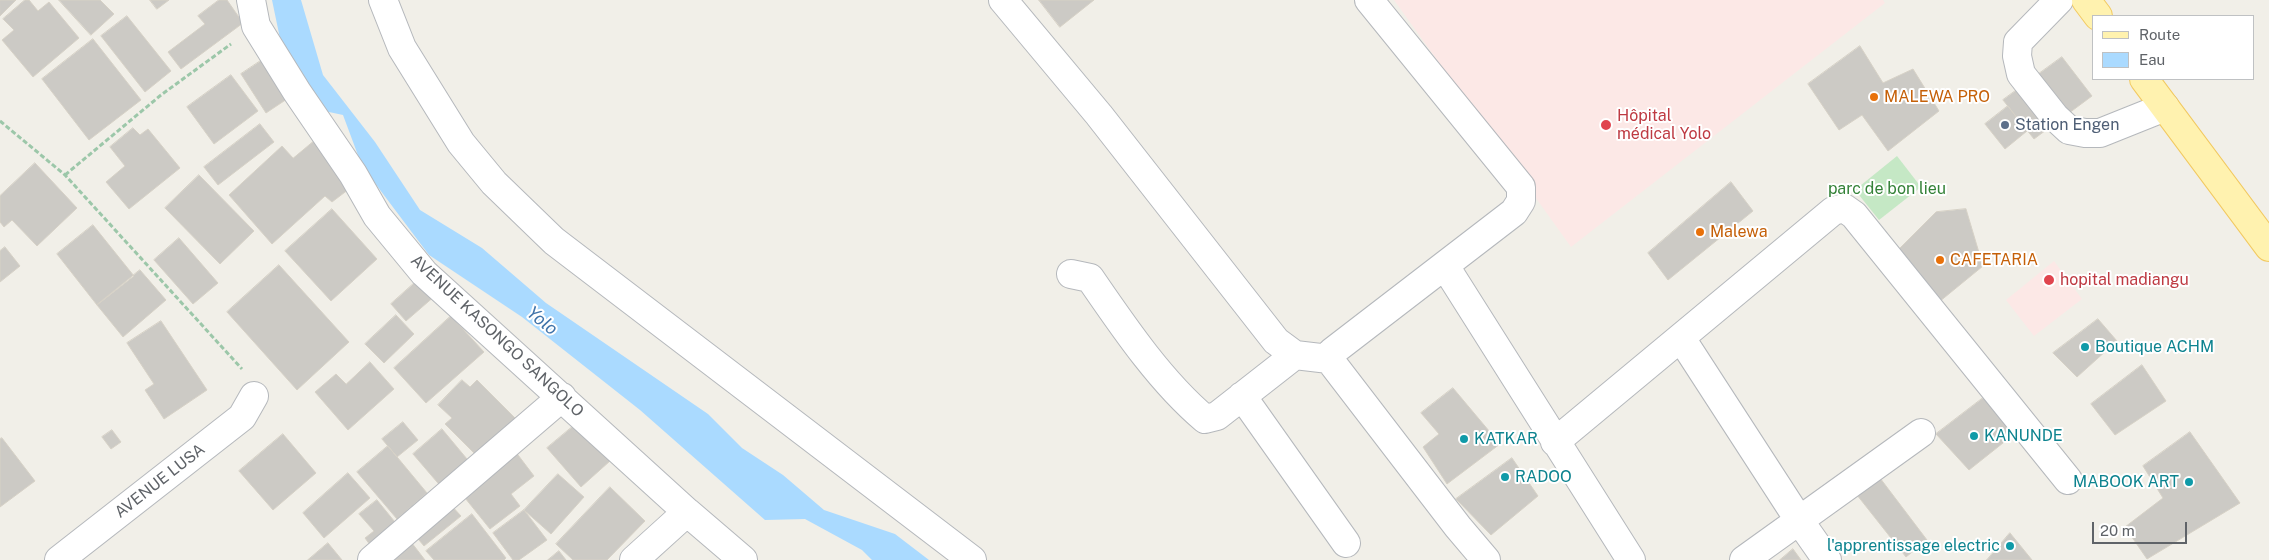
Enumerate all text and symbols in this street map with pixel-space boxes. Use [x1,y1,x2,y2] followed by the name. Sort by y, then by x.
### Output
[2092,15,2254,80] legend
[2139,26,2180,43] text: Route
[2139,51,2165,68] text: Eau
[1884,87,1990,107] place label: MALEWA PRO
[1868,91,1880,103] marker: MALEWA PRO
[1617,106,1711,144] place label: Hôpital médical Yolo
[2015,115,2119,135] place label: Station Engen
[1599,118,1613,132] marker: Hôpital médical Yolo
[1999,119,2011,131] marker: Station Engen
[1828,179,1946,199] park label: parc de bon lieu
[1710,222,1768,242] place label: Malewa
[1694,226,1706,238] marker: Malewa
[1950,250,2038,270] place label: CAFETARIA
[407,251,587,421] street label: AVENUE KASONGO SANGOLO
[1934,254,1946,266] marker: CAFETARIA
[2060,270,2189,290] place label: hopital madiangu
[2042,273,2056,287] marker: hopital madiangu
[522,302,562,340] water label: Yolo
[2095,337,2214,357] place label: Boutique ACHM
[2079,341,2091,353] marker: Boutique ACHM
[1984,426,2063,446] place label: KANUNDE
[1474,429,1538,449] place label: KATKAR
[1968,430,1980,442] marker: KANUNDE
[1458,433,1470,445] marker: KATKAR
[111,440,209,522] street label: AVENUE LUSA
[1515,467,1572,487] place label: RADOO
[1499,471,1511,483] marker: RADOO
[2073,472,2179,492] place label: MABOOK ART
[2183,476,2195,488] marker: MABOOK ART
[2094,512,2189,544] scale bar
[2100,522,2135,539] text: 20 m
[1827,536,2000,556] place label: l'apprentissage electric
[2004,540,2016,552] marker: l'apprentissage electric

